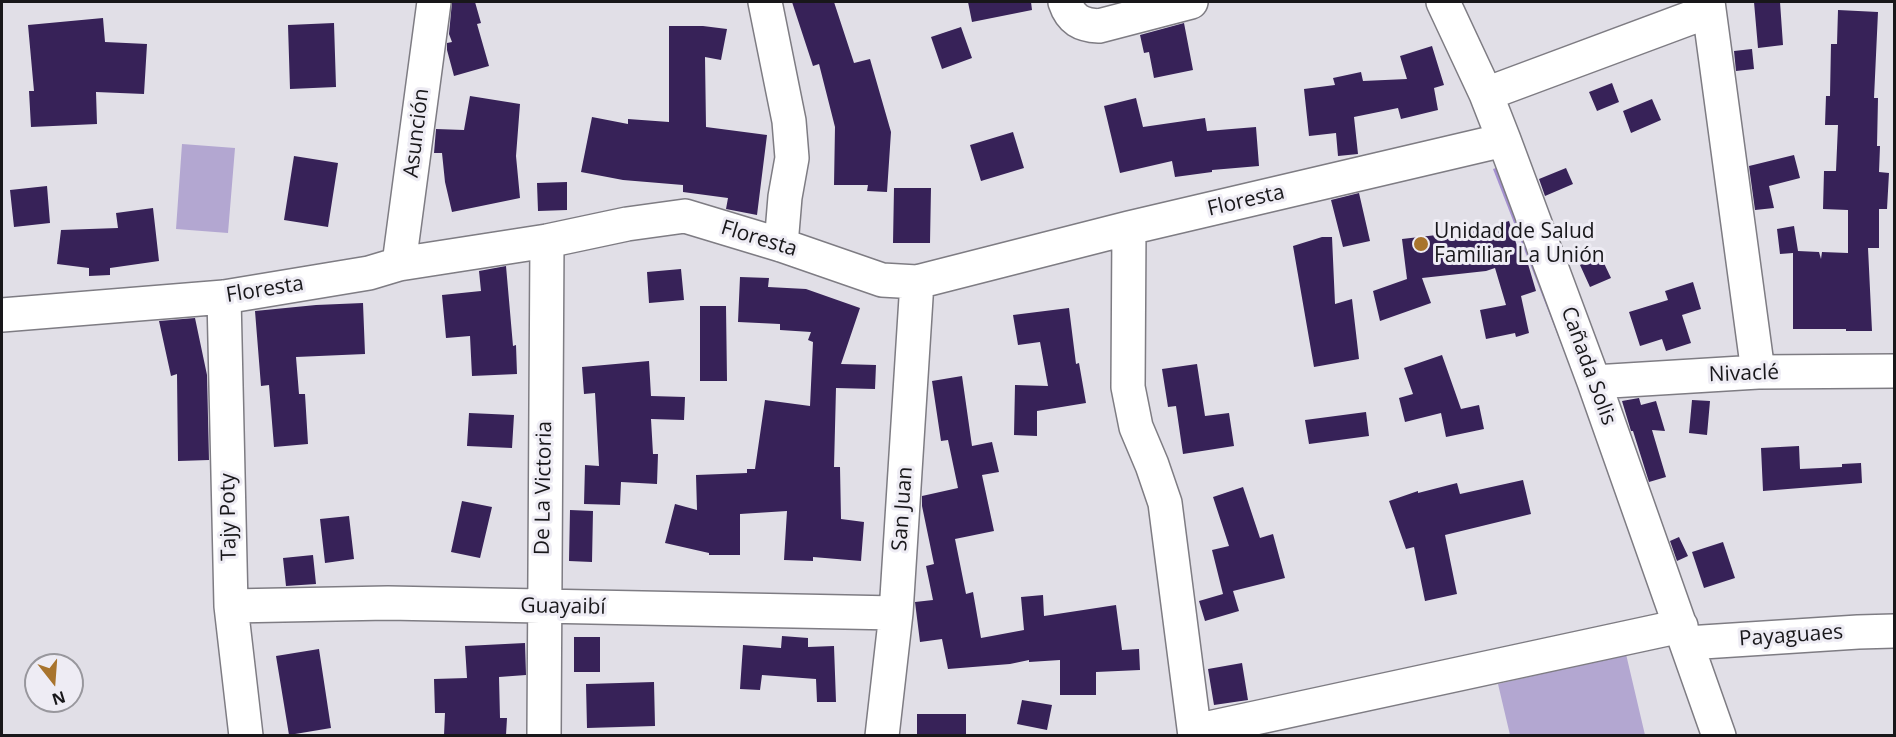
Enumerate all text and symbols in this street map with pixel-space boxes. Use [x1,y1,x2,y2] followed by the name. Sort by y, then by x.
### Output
[399,87,435,179] street label: Asunción
[1205,180,1287,222] street label: Floresta
[718,216,800,262] street label: Floresta
[1434,219,1605,269] place label: Unidad de Salud Familiar La Unión
[1412,235,1430,253] marker: Unidad de Salud Familiar La Unión
[224,271,306,309] street label: Floresta
[1555,303,1621,429] street label: Cañada Solis
[1708,360,1780,388] street label: Nivaclé
[530,421,558,555] street label: De La Victoria
[887,466,919,552] street label: San Juan
[216,473,242,561] street label: Tajy Poty
[520,594,606,620] street label: Guayaibí
[1738,620,1844,652] street label: Payaguaes
[24,653,84,713] north arrow
[49,686,68,711] text: N

